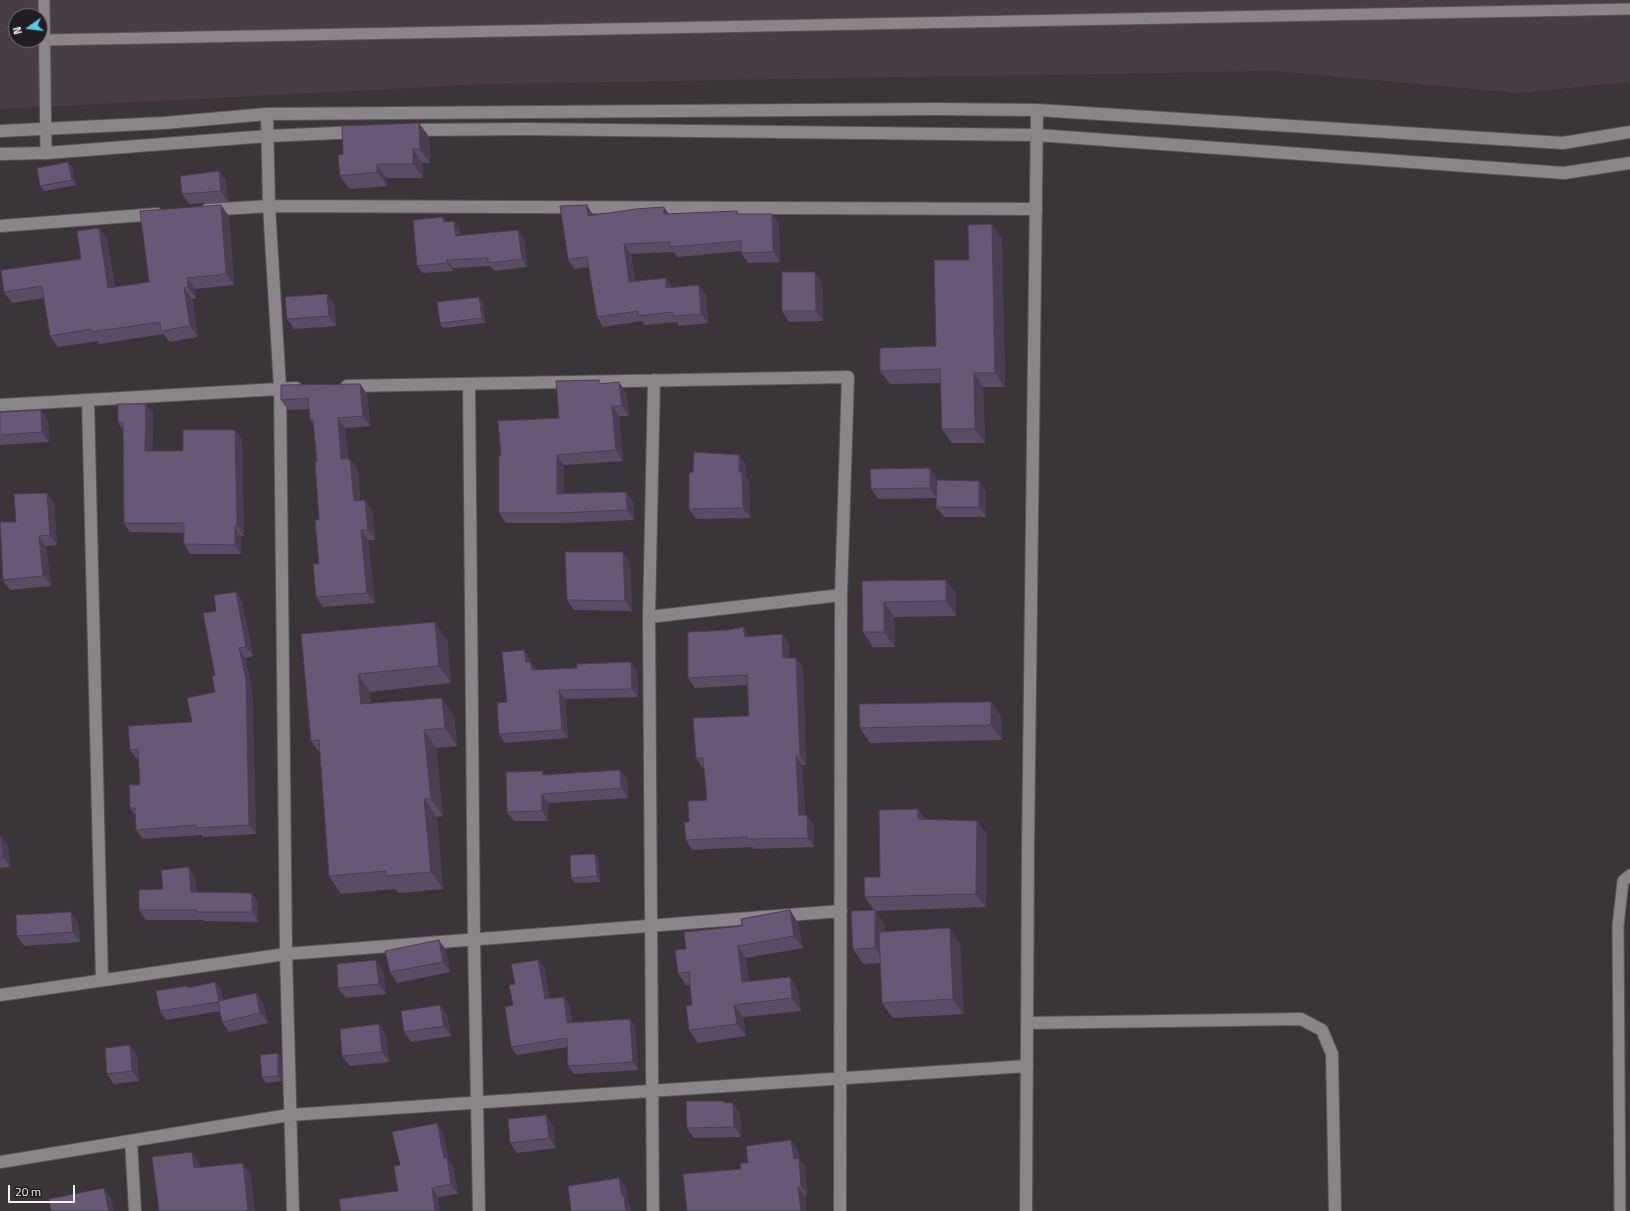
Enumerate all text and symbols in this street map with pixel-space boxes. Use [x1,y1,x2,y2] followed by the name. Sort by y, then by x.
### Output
[8,8,48,48] north arrow
[9,25,26,36] text: N
[10,1177,77,1203] scale bar
[15,1182,41,1201] text: 20 m

